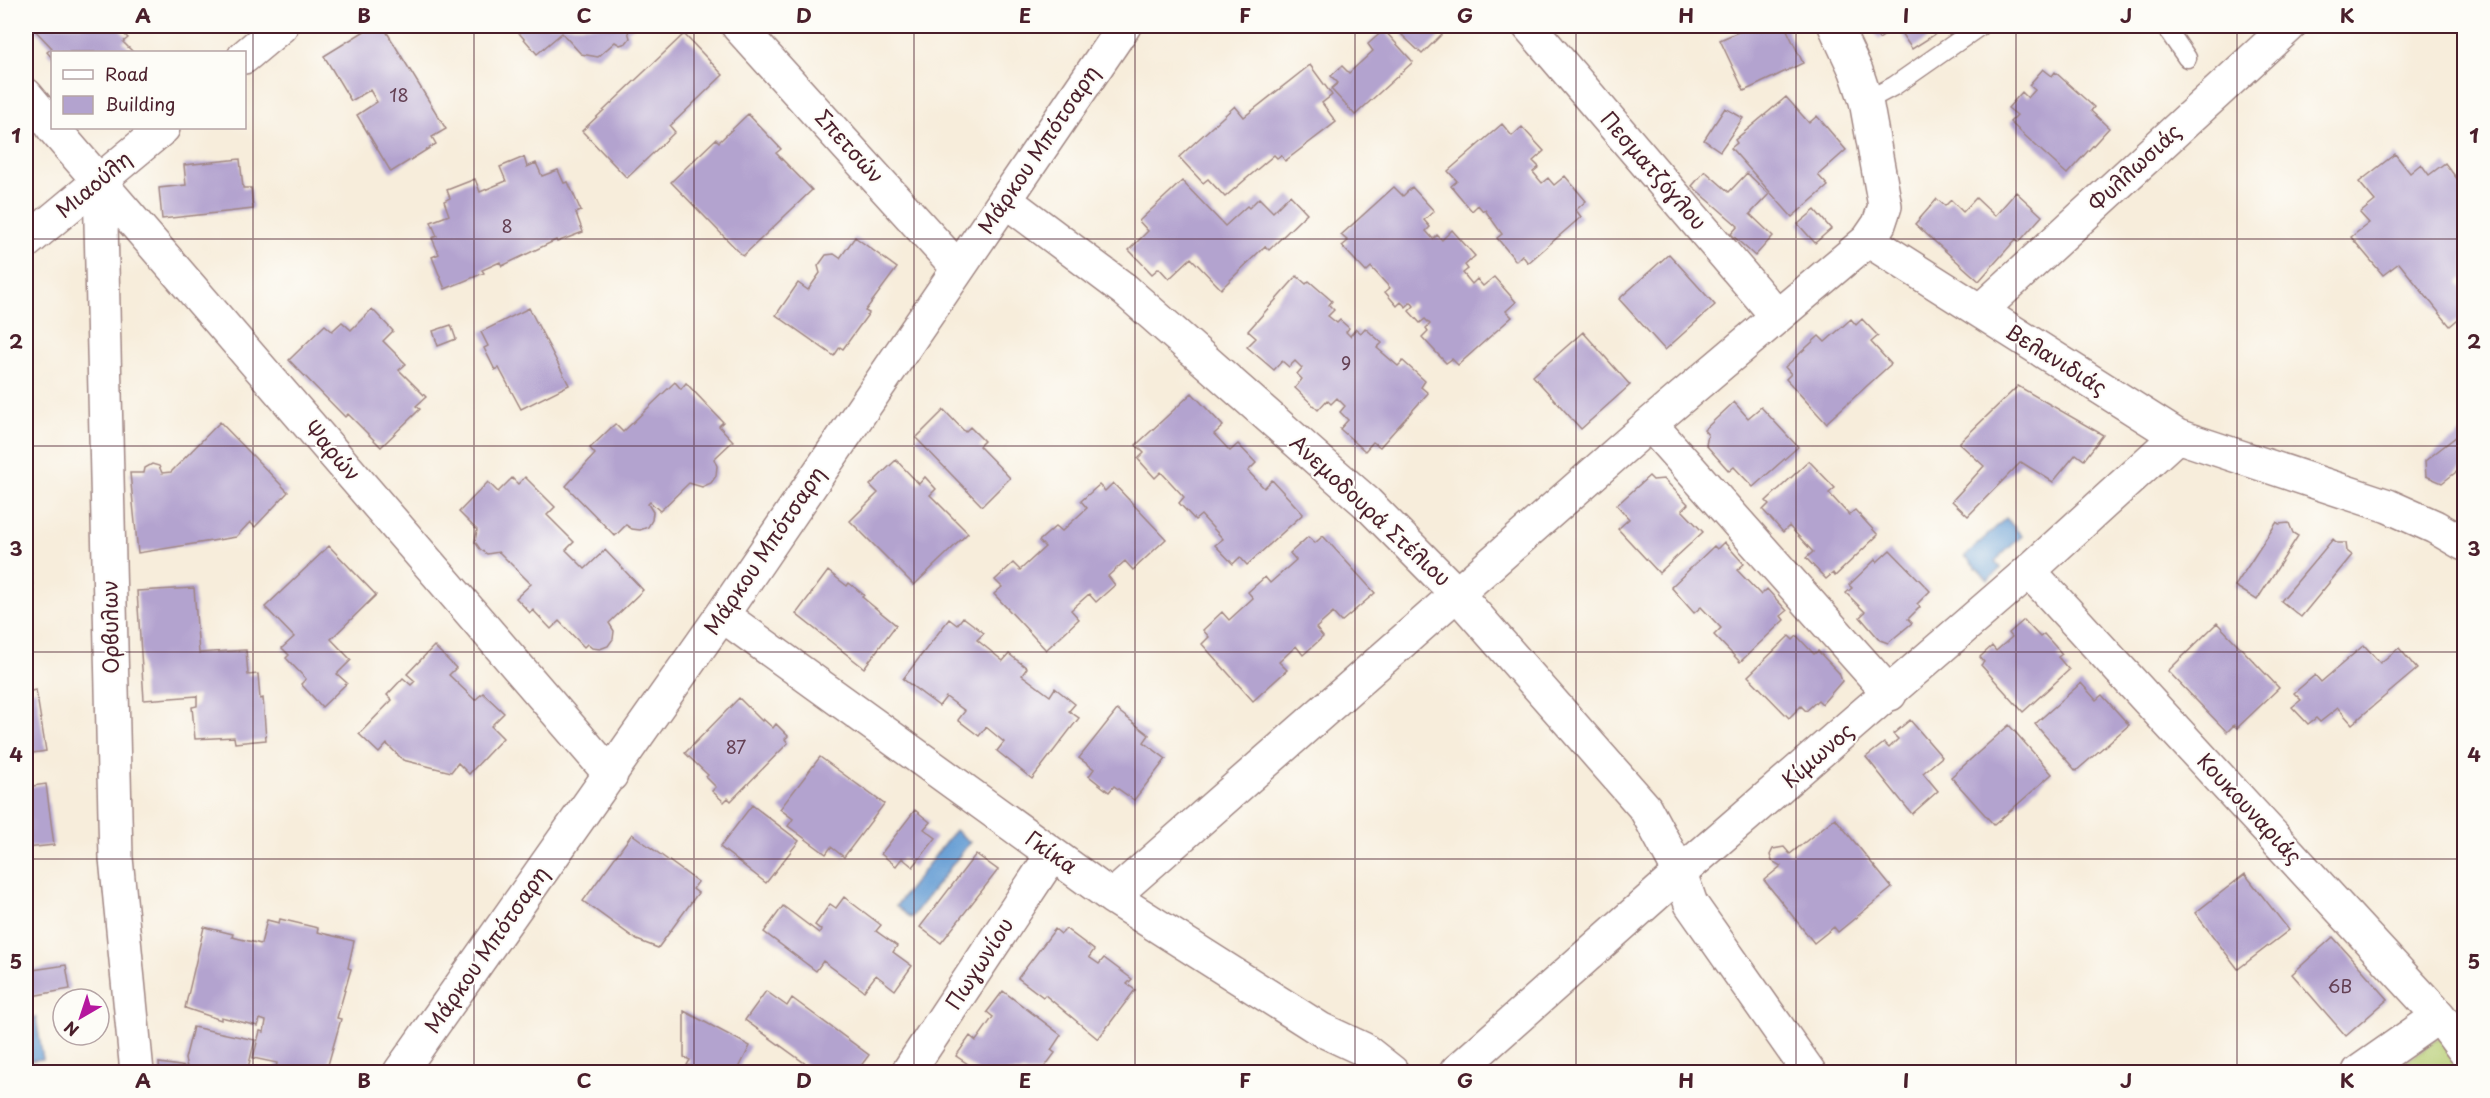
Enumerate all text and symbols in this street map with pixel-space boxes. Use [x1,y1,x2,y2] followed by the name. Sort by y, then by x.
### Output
[135,0,151,30] text: A
[357,0,371,30] text: B
[576,0,592,30] text: C
[796,0,812,30] text: D
[1019,0,1031,30] text: E
[1239,0,1251,30] text: F
[1457,0,1473,30] text: G
[1678,0,1694,30] text: H
[1903,0,1909,30] text: I
[2120,0,2132,30] text: J
[2340,0,2355,30] text: K
[51,51,246,129] legend
[969,58,1106,240] street label: Μάρκου Μπότσαρη
[105,60,149,87] text: Road
[389,81,409,108] house number: 18
[105,90,175,117] text: Building
[809,102,892,190] street label: Σπετσών
[1594,103,1715,236] street label: Πεσματζόγλου
[2080,115,2187,218] street label: Φυλλωσιάς
[11,120,21,150] text: 1
[2469,120,2479,150] text: 1
[48,142,138,225] street label: Μιαούλη
[501,212,513,239] house number: 8
[2000,314,2114,402] street label: Βελανιδιάς
[9,326,23,356] text: 2
[2467,326,2481,356] text: 2
[1341,349,1351,376] house number: 9
[298,412,369,487] street label: Ψαρών
[1284,426,1459,593] street label: Ανεμοδουρά Στέλιου
[695,459,832,641] street label: Μάρκου Μπότσαρη
[9,533,23,563] text: 3
[2467,533,2481,563] text: 3
[92,580,126,674] street label: Ορβυλων
[1774,714,1860,795] street label: Κίμωνος
[726,733,746,760] house number: 87
[9,739,23,769] text: 4
[2467,739,2481,769] text: 4
[2191,745,2310,870] street label: Κουκουναριάς
[1020,822,1085,881] street label: Γκίκα
[416,859,555,1039] street label: Μάρκου Μπότσαρη
[936,910,1020,1015] street label: Πωγωνίου
[10,946,22,976] text: 5
[2468,946,2480,976] text: 5
[2328,972,2352,999] house number: 6B
[51,987,111,1047] north arrow
[58,1016,83,1043] text: N
[135,1065,151,1095] text: A
[357,1065,371,1095] text: B
[576,1065,592,1095] text: C
[796,1065,812,1095] text: D
[1019,1065,1031,1095] text: E
[1239,1065,1251,1095] text: F
[1457,1065,1473,1095] text: G
[1678,1065,1694,1095] text: H
[1903,1065,1909,1095] text: I
[2120,1065,2132,1095] text: J
[2340,1065,2355,1095] text: K

